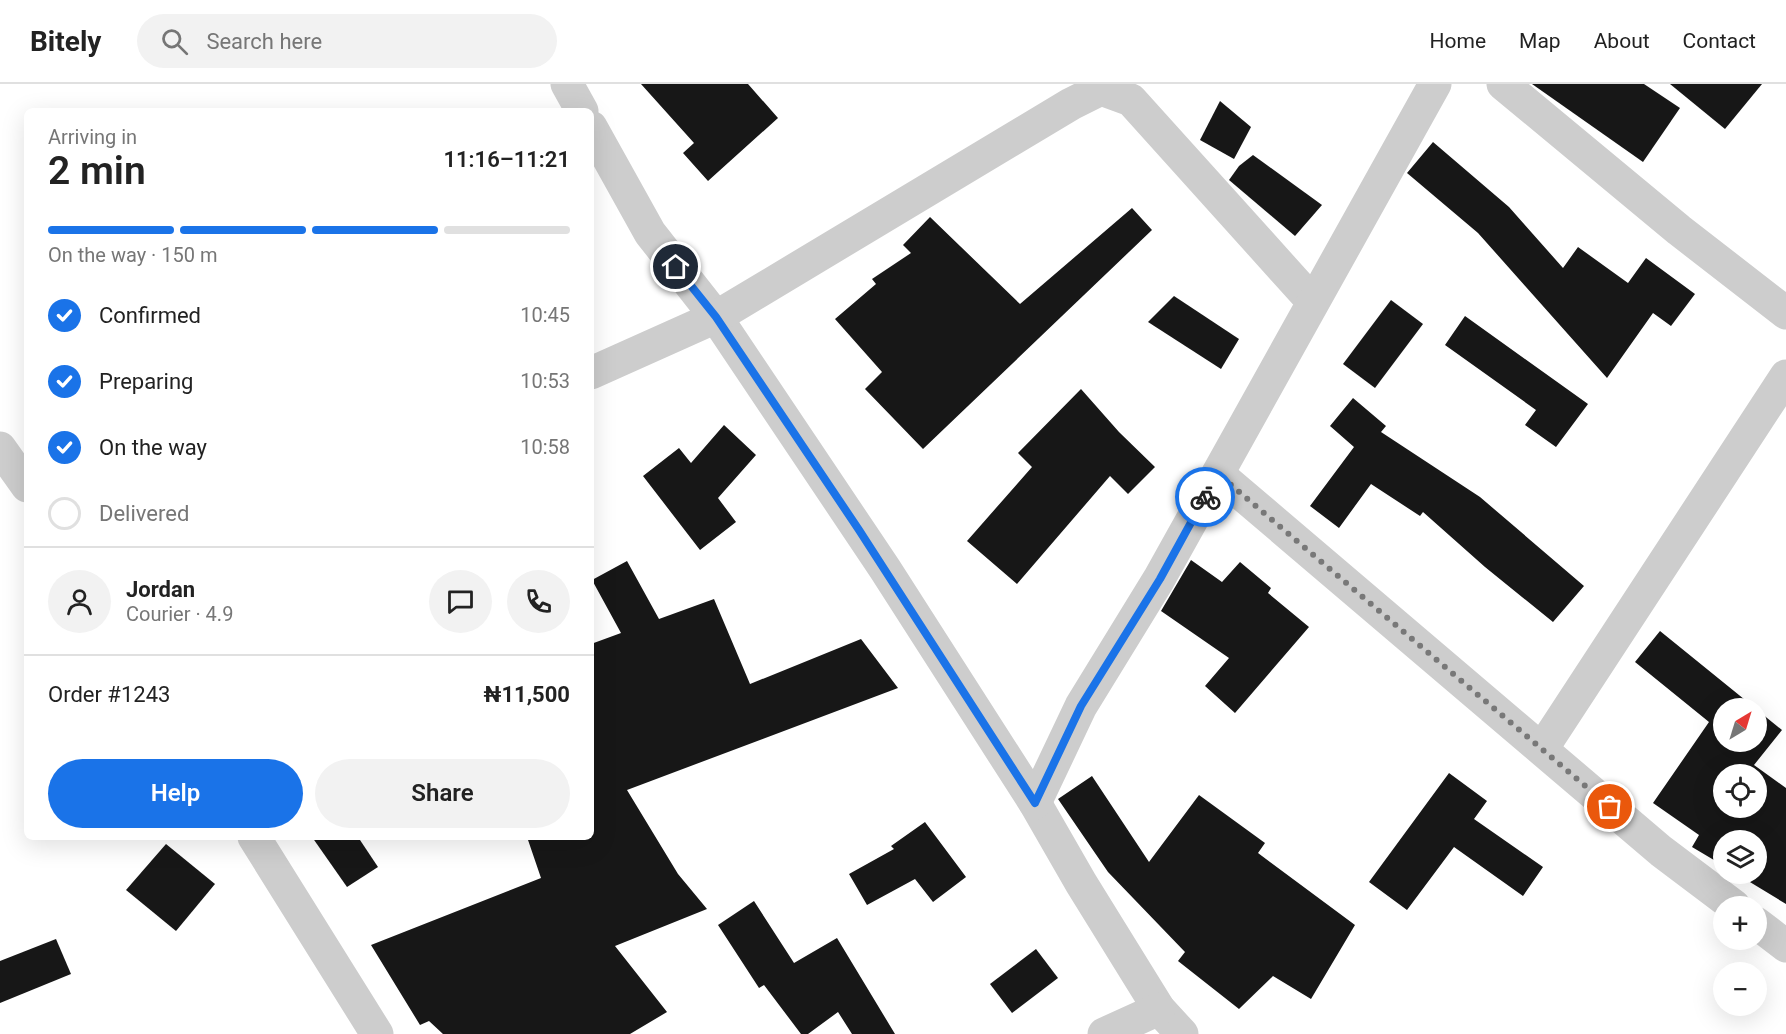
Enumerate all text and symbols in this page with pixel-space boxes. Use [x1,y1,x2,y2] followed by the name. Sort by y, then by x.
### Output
[137,14,557,68] search box
[30,25,101,58] text: Bitely
[158,25,191,58] icon: search
[206,29,322,54] text: Search here
[1430,29,1486,53] text: Home
[1519,29,1561,53] text: Map
[1594,29,1650,53] text: About
[1683,29,1756,53] text: Contact
[48,125,137,149] text: Arriving in
[443,147,570,172] text: 11:16–11:21
[48,148,146,194] text: 2 min
[650,241,701,292] pin
[48,243,217,267] text: On the way · 150 m
[659,250,692,283] icon: home
[48,299,81,332] icon: check
[99,303,201,328] text: Confirmed
[520,303,570,327] text: 10:45
[48,365,81,398] icon: check
[99,369,193,394] text: Preparing
[520,369,570,393] text: 10:53
[48,431,81,464] icon: check
[99,435,207,460] text: On the way
[520,435,570,459] text: 10:58
[1175,467,1235,527] courier
[1189,481,1222,514] icon: bike
[99,501,189,526] text: Delivered
[48,570,111,633] button: person
[429,570,492,633] button: chat
[507,570,570,633] button: phone
[126,577,195,602] text: Jordan
[126,602,233,626] text: Courier · 4.9
[48,682,170,707] text: Order #1243
[484,682,570,707] text: ₦11,500
[1713,698,1767,752] north arrow
[1713,698,1767,1016] map controls
[48,759,303,828] button: Help
[315,759,570,828] button: Share
[1713,764,1767,818] button: locate
[1584,781,1635,832] pin
[1593,790,1626,823] icon: bag
[1713,830,1767,884] button: layers
[1713,896,1767,950] button: +
[1713,962,1767,1016] button: −

